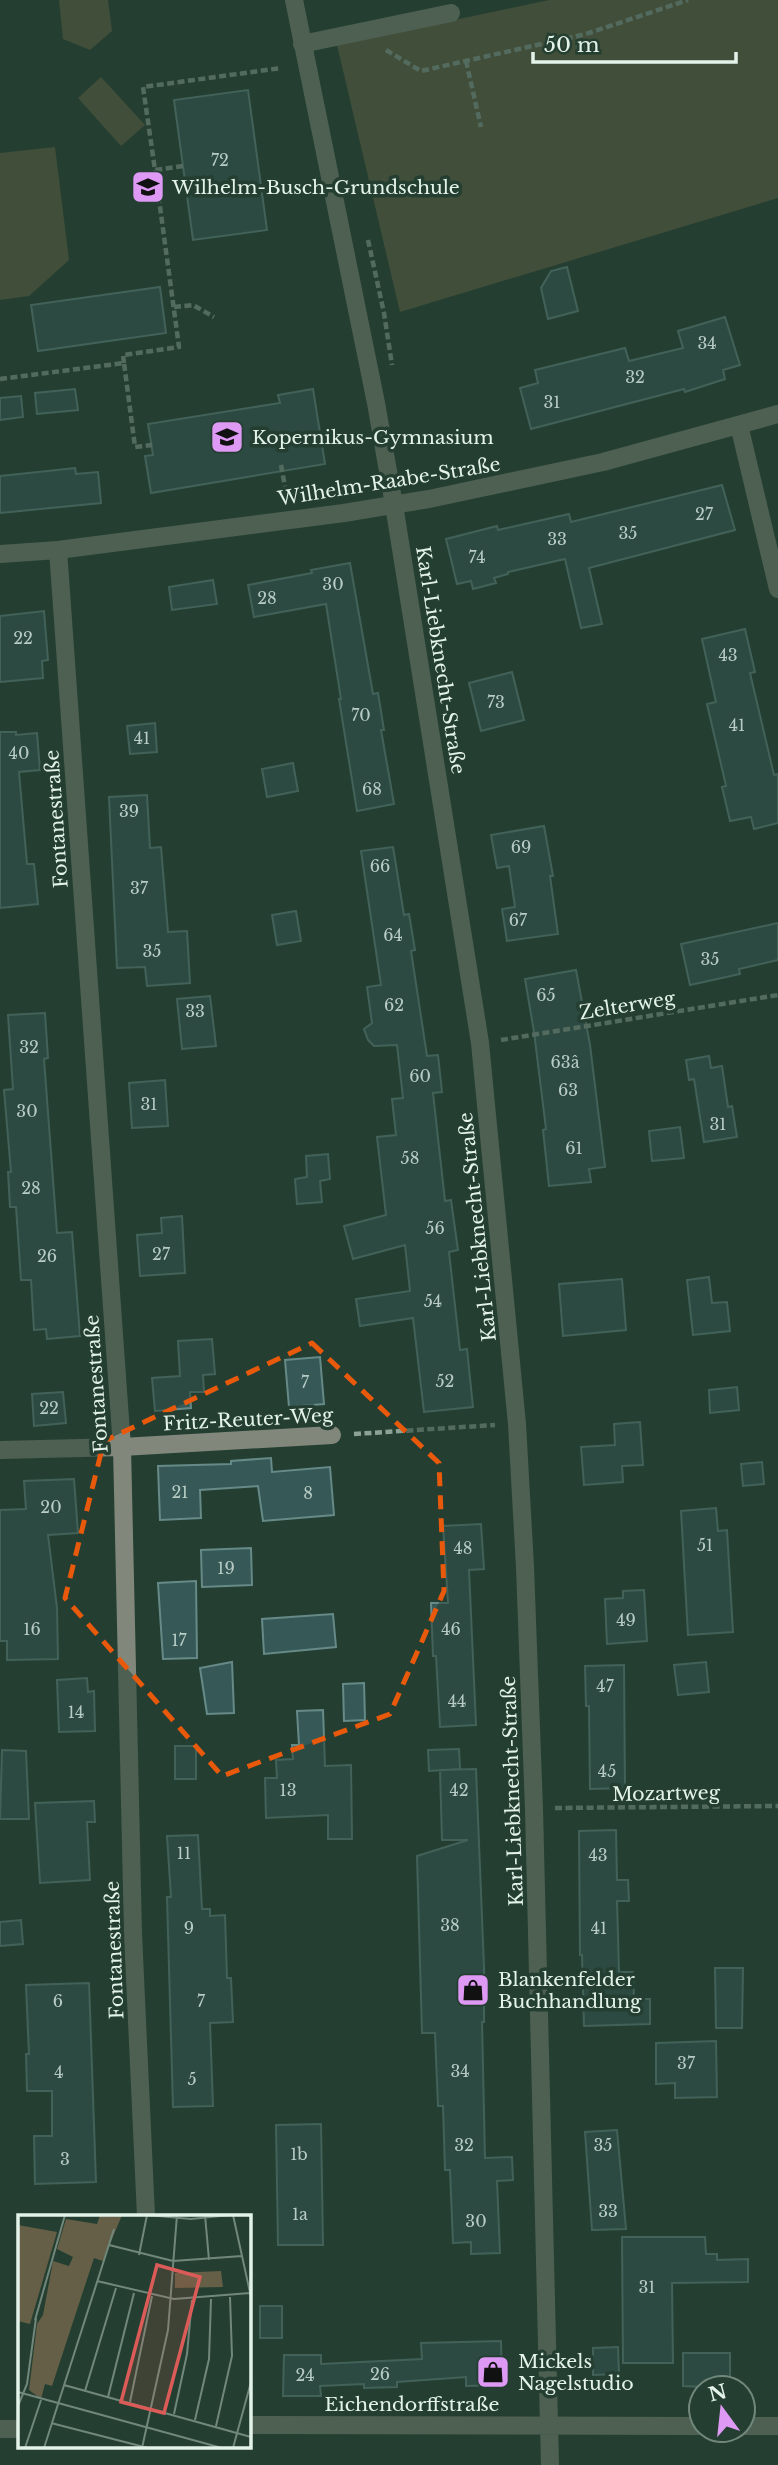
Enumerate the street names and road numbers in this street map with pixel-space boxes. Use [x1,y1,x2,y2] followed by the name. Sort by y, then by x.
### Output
[275,453,502,511] street label: Wilhelm-Raabe-Straße
[411,544,470,776] street label: Karl-Liebknecht-Straße
[40,749,73,889] street label: Fontanestraße
[577,986,677,1024] street label: Zelterweg
[454,1111,501,1343] street label: Karl-Liebknecht-Straße
[80,1314,113,1454] street label: Fontanestraße
[162,1404,334,1435] street label: Fritz-Reuter-Weg
[497,1675,528,1907] street label: Karl-Liebknecht-Straße
[612,1781,721,1806] street label: Mozartweg
[101,1880,128,2020] street label: Fontanestraße
[325,2393,499,2416] street label: Eichendorffstraße

